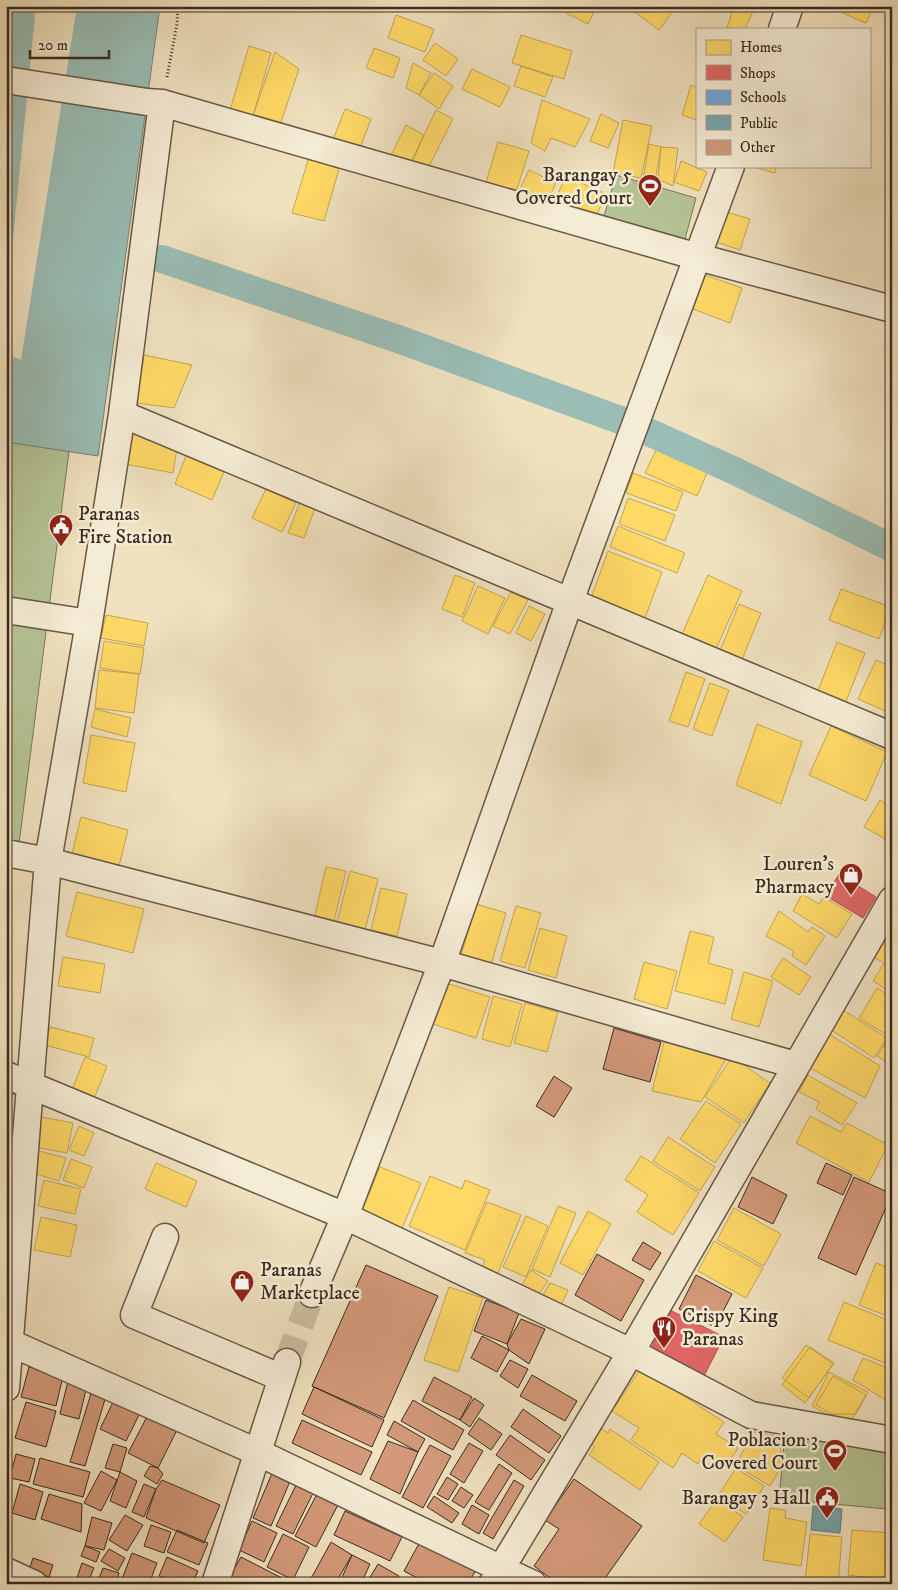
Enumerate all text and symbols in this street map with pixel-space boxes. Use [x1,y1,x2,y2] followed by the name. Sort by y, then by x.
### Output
[30,28,109,60] scale bar
[696,28,870,168] legend
[38,36,68,55] text: 20 m
[740,38,782,57] text: Homes
[740,64,776,83] text: Shops
[740,88,786,107] text: Schools
[740,114,778,133] text: Public
[740,138,775,157] text: Other
[515,163,632,211] place label: Barangay 5 Covered Court
[637,173,663,207] sports icon: Barangay 5 Covered Court
[78,502,173,550] place label: Paranas Fire Station
[48,513,74,547] public building icon: Paranas Fire Station
[754,852,835,900] place label: Louren's Pharmacy
[838,862,864,896] shop icon: Louren's Pharmacy
[260,1258,360,1306] place label: Paranas Marketplace
[229,1269,255,1303] shop icon: Paranas Marketplace
[682,1304,778,1352] place label: Crispy King Paranas
[651,1315,677,1349] restaurant icon: Crispy King Paranas
[701,1428,818,1476] place label: Poblacion 3 Covered Court
[822,1438,848,1472] sports icon: Poblacion 3 Covered Court
[814,1485,840,1519] public building icon: Barangay 3 Hall
[682,1486,810,1511] place label: Barangay 3 Hall

